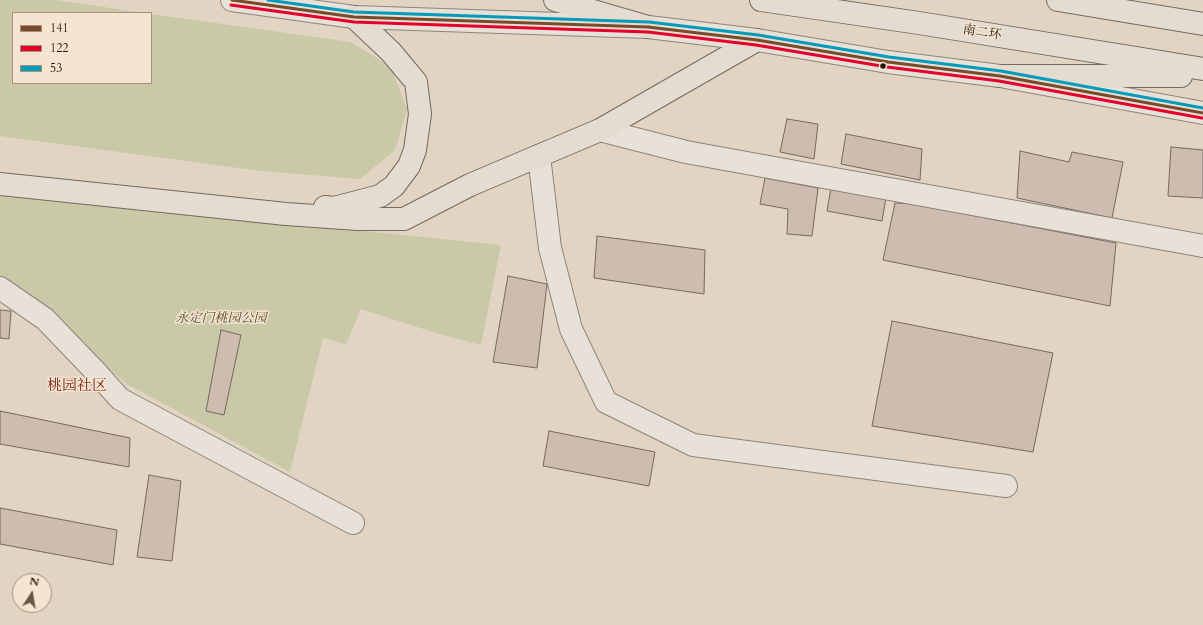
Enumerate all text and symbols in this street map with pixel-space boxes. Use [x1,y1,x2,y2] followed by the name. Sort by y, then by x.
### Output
[12,12,152,84] legend
[50,20,68,36] text: 141
[962,22,1002,44] street label: 南二环
[50,40,68,56] text: 122
[50,60,62,76] text: 53
[878,61,888,71] unlabelled marker
[176,311,266,327] park label: 永定门桃园公园
[47,378,107,396] district label: 桃园社区
[12,573,52,613] north arrow
[28,573,41,590] text: N

